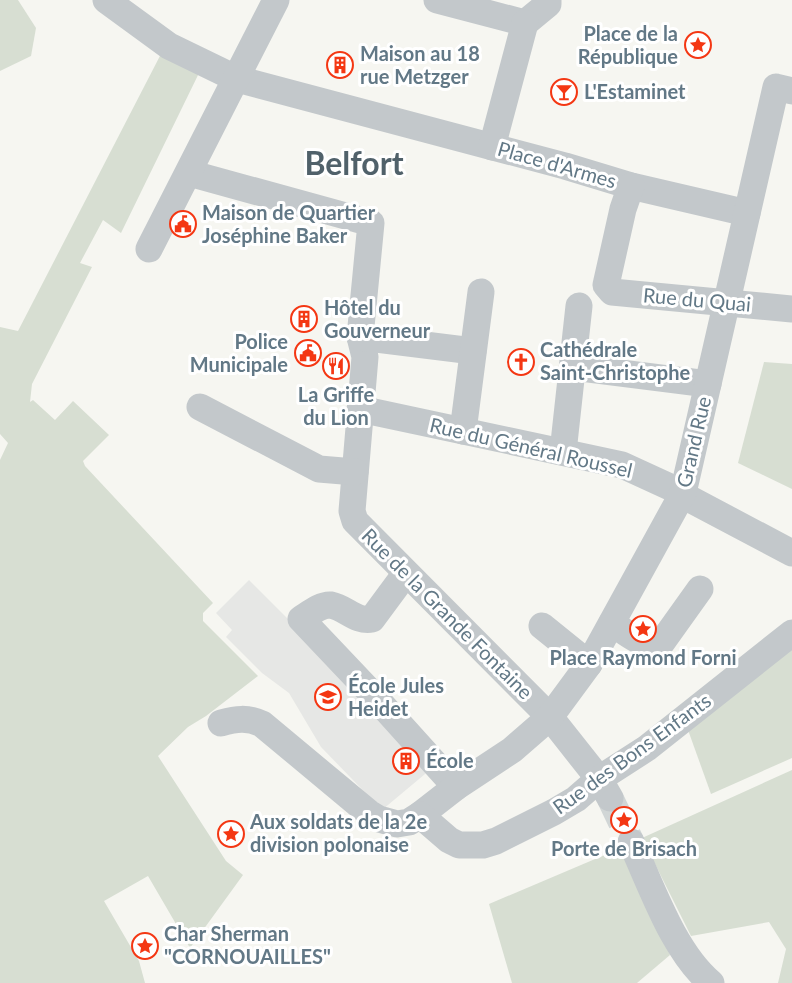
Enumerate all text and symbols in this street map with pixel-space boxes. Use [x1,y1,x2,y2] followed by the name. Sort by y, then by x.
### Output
[578,21,678,68] place label: Place de la République
[683,30,713,60] place icon: Place de la République
[360,41,480,88] place label: Maison au 18 rue Metzger
[325,50,355,80] building icon: Maison au 18 rue Metzger
[549,77,579,107] bar icon: L'Estaminet
[584,79,686,103] place label: L'Estaminet
[495,136,619,192] street label: Place d'Armes
[304,143,404,182] district label: Belfort
[202,200,376,247] place label: Maison de Quartier Joséphine Baker
[168,209,198,239] public building icon: Maison de Quartier Joséphine Baker
[642,282,752,316] street label: Rue du Quai
[324,295,431,342] place label: Hôtel du Gouverneur
[289,304,319,334] building icon: Hôtel du Gouverneur
[190,329,288,376] place label: Police Municipale
[540,337,690,384] place label: Cathédrale Saint-Christophe
[293,338,323,368] public building icon: Police Municipale
[506,347,536,377] church icon: Cathédrale Saint-Christophe
[321,351,351,381] restaurant icon: La Griffe du Lion
[298,382,375,429] place label: La Griffe du Lion
[671,394,715,490] street label: Grand Rue
[428,412,635,482] street label: Rue du Général Roussel
[357,523,538,704] street label: Rue de la Grande Fontaine
[628,614,658,644] place icon: Place Raymond Forni
[549,645,737,669] place label: Place Raymond Forni
[348,673,444,720] place label: École Jules Heidet
[313,682,343,712] school or university icon: École Jules Heidet
[548,688,715,819] street label: Rue des Bons Enfants
[391,746,421,776] building icon: École
[426,748,474,772] place label: École
[609,805,639,835] place icon: Porte de Brisach
[249,809,427,856] place label: Aux soldats de la 2e division polonaise
[216,819,246,849] place icon: Aux soldats de la 2e division polonaise
[551,836,697,860] place label: Porte de Brisach
[164,921,331,968] place label: Char Sherman "CORNOUAILLES"
[130,931,160,961] place icon: Char Sherman "CORNOUAILLES"

